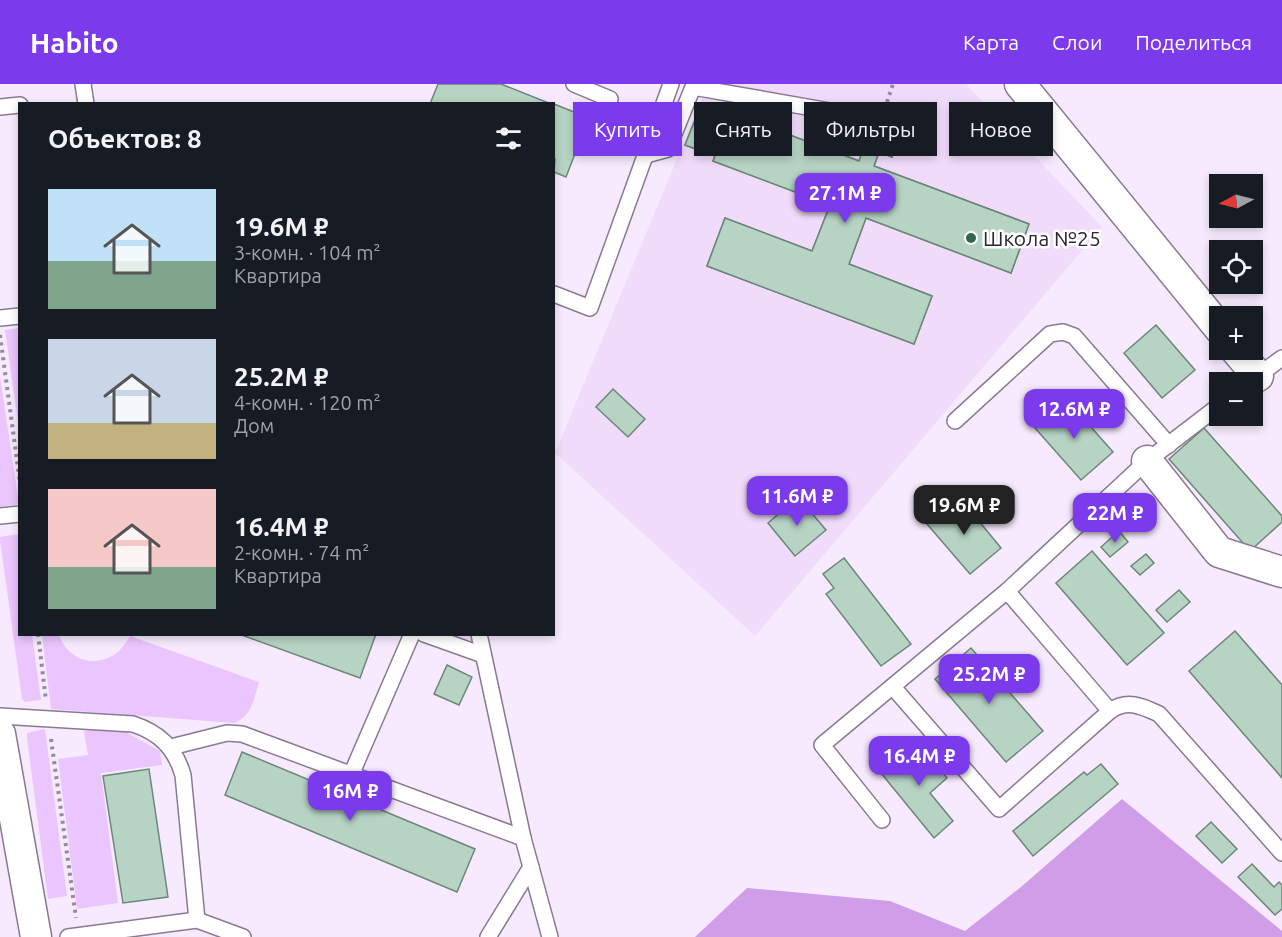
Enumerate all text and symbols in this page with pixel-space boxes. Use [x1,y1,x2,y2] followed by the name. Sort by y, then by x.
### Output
[30,27,119,58] text: Habito
[963,30,1019,54] text: Карта
[1052,30,1102,54] text: Слои
[1135,30,1252,54] text: Поделиться
[573,102,682,156] chip: Купить
[694,102,792,156] chip: Снять
[804,102,937,156] chip: Фильтры
[949,102,1053,156] chip: Новое
[492,122,525,155] icon: filters
[48,124,202,153] text: Объектов: 8
[790,173,900,224] pin: 27.1M ₽
[1209,174,1263,228] north arrow
[1209,174,1263,426] map controls
[809,181,881,204] text: 27.1M ₽
[234,212,328,241] text: 19.6M ₽
[96,213,168,285] icon: home
[983,226,1101,250] place label: Школа №25
[964,231,978,245] marker: Школа №25
[1209,240,1263,294] button: locate
[234,241,381,264] text: 3-комн. · 104 m²
[234,264,322,287] text: Квартира
[1209,306,1263,360] button: +
[234,362,328,391] text: 25.2M ₽
[96,363,168,435] icon: home
[1209,372,1263,426] button: −
[1019,389,1129,440] pin: 12.6M ₽
[234,391,381,414] text: 4-комн. · 120 m²
[1038,397,1110,420] text: 12.6M ₽
[234,414,274,437] text: Дом
[742,476,852,527] pin: 11.6M ₽
[761,484,833,507] text: 11.6M ₽
[909,485,1019,536] pin: 19.6M ₽
[928,493,1000,516] text: 19.6M ₽
[1073,493,1157,544] pin: 22M ₽
[1087,501,1143,524] text: 22M ₽
[234,512,328,541] text: 16.4M ₽
[96,513,168,585] icon: home
[234,541,369,564] text: 2-комн. · 74 m²
[234,564,322,587] text: Квартира
[934,654,1044,705] pin: 25.2M ₽
[953,662,1025,685] text: 25.2M ₽
[864,736,974,787] pin: 16.4M ₽
[883,744,955,767] text: 16.4M ₽
[308,771,392,822] pin: 16M ₽
[322,779,378,802] text: 16M ₽

